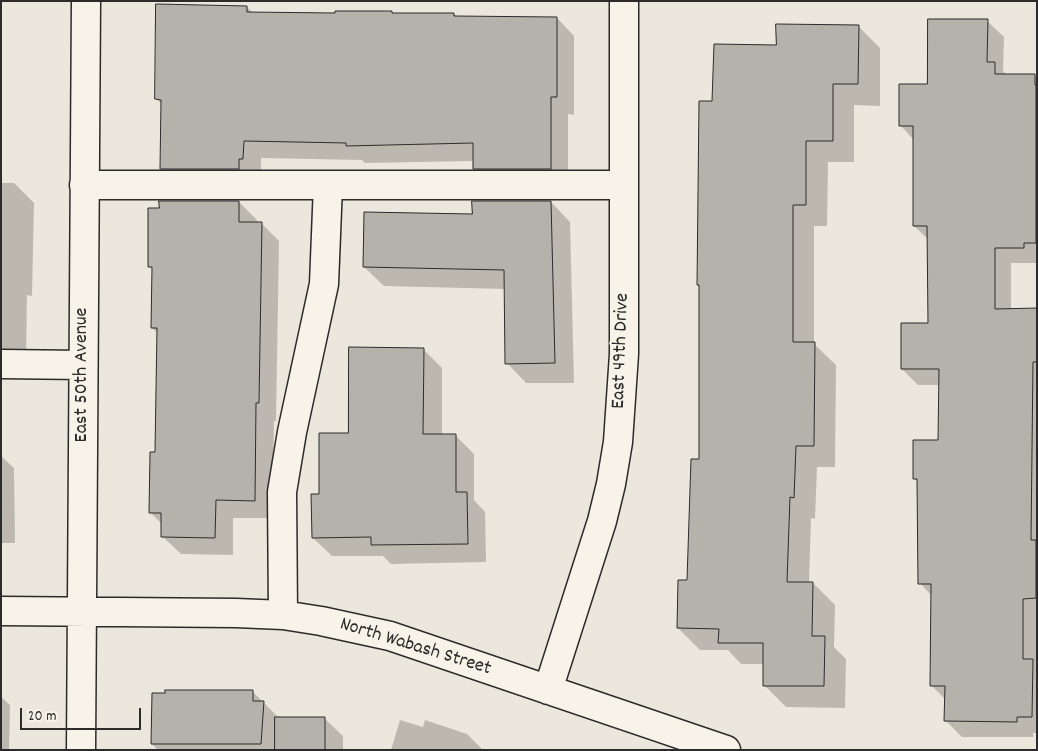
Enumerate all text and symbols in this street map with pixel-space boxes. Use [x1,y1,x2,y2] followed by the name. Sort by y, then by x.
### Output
[608,293,636,409] street label: East 49th Drive
[71,308,95,442] street label: East 50th Avenue
[336,614,494,682] street label: North Wabash Street
[22,698,144,730] scale bar
[28,706,56,728] text: 20 m

